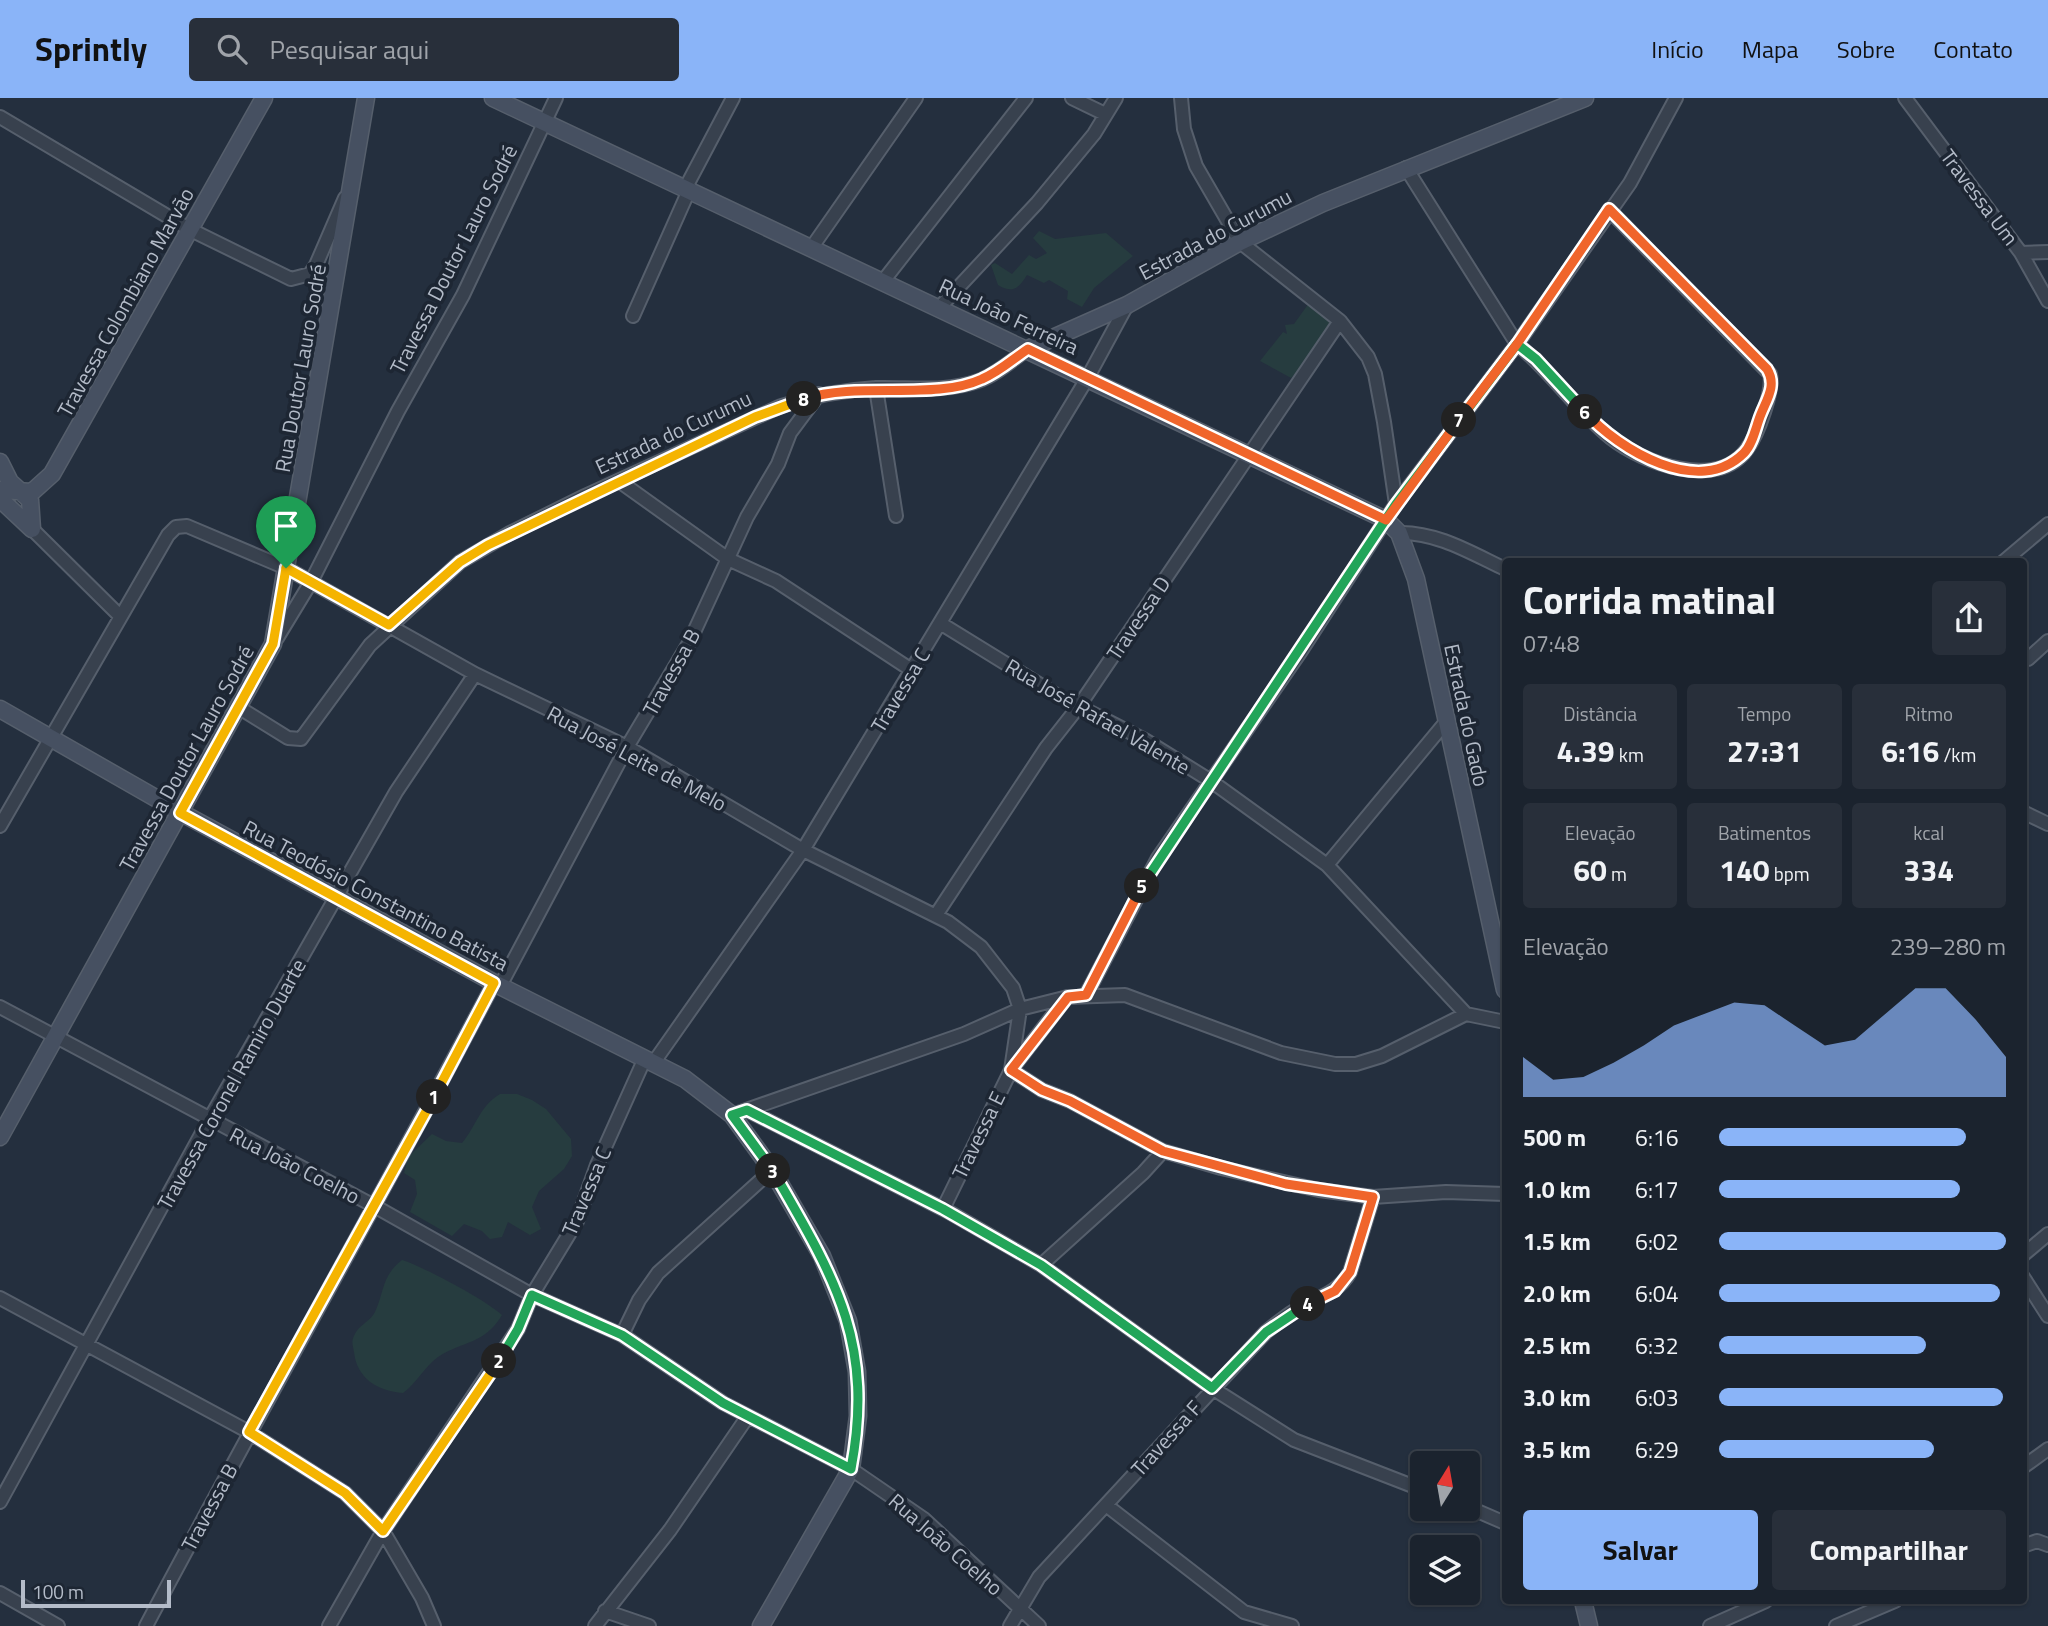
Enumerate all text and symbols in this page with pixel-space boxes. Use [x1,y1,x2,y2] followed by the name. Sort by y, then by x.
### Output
[189,18,679,81] search box
[35,24,147,74] text: Sprintly
[213,30,251,68] icon: search
[269,30,429,69] text: Pesquisar aqui
[1651,31,1704,67] text: Início
[1742,31,1799,67] text: Mapa
[1837,31,1895,67] text: Sobre
[1933,31,2013,67] text: Contato
[381,139,525,379] street label: Travessa Doutor Lauro Sodré
[1933,142,2027,252] street label: Travessa Um
[1133,180,1297,288] street label: Estrada do Curumu
[48,181,202,423] street label: Travessa Colombiano Marvão
[266,261,334,475] street label: Rua Doutor Lauro Sodré
[934,270,1085,363] street label: Rua João Ferreira
[590,382,756,482] street label: Estrada do Curumu
[786,382,822,416] pin: 8
[798,384,809,413] text: 8
[1568,394,1602,430] pin: 6
[1579,397,1590,426] text: 6
[1442,402,1476,438] pin: 7
[1453,405,1464,434] text: 7
[256,496,316,568] pin
[267,507,305,545] icon: arrive
[1098,569,1178,667] street label: Travessa D
[1523,571,1776,629] text: Corrida matinal
[1932,581,2006,655] button: share
[634,623,708,721] street label: Travessa B
[1523,626,1580,661] text: 07:48
[110,639,262,877] street label: Travessa Doutor Lauro Sodré
[1436,641,1498,789] street label: Estrada do Gado
[862,642,938,738] street label: Travessa C
[999,650,1197,782] street label: Rua José Rafael Valente
[541,697,733,819] street label: Rua José Leite de Melo
[1563,699,1637,728] text: Distância
[1738,699,1791,728] text: Tempo
[1905,699,1953,728] text: Ritmo
[1557,728,1615,774] text: 4.39
[1727,728,1802,774] text: 27:31
[1881,728,1939,774] text: 6:16
[1615,740,1644,769] text: km
[1939,740,1976,769] text: /km
[237,811,515,979] street label: Rua Teodósio Constantino Batista
[1565,818,1636,847] text: Elevação
[1718,818,1811,847] text: Batimentos
[1913,818,1944,847] text: kcal
[1573,847,1607,893] text: 60
[1719,847,1770,893] text: 140
[1904,847,1954,893] text: 334
[1607,859,1627,888] text: m
[1770,859,1810,888] text: bpm
[1124,868,1160,904] pin: 5
[1136,871,1147,900] text: 5
[1523,929,1609,964] text: Elevação
[1890,929,2006,964] text: 239–280 m
[148,953,314,1215] street label: Travessa Coronel Ramiro Duarte
[416,1080,452,1114] pin: 1
[428,1082,439,1111] text: 1
[943,1086,1013,1184] street label: Travessa E
[224,1118,366,1212] street label: Rua João Coelho
[1523,1120,1586,1155] text: 500 m
[1635,1120,1679,1155] text: 6:16
[553,1142,619,1240] street label: Travessa C
[756,1154,790,1188] pin: 3
[767,1156,778,1185] text: 3
[1523,1172,1591,1207] text: 1.0 km
[1635,1172,1679,1207] text: 6:17
[1523,1224,1591,1259] text: 1.5 km
[1635,1224,1679,1259] text: 6:02
[1523,1276,1591,1311] text: 2.0 km
[1635,1276,1679,1311] text: 6:04
[1290,1286,1326,1322] pin: 4
[1302,1289,1313,1318] text: 4
[1523,1328,1591,1363] text: 2.5 km
[1635,1328,1679,1363] text: 6:32
[482,1344,516,1378] pin: 2
[493,1346,504,1375] text: 2
[1523,1380,1591,1415] text: 3.0 km
[1635,1380,1679,1415] text: 6:03
[1123,1393,1209,1483] street label: Travessa F
[1523,1432,1591,1467] text: 3.5 km
[1635,1432,1679,1467] text: 6:29
[1410,1451,1480,1521] north arrow
[1410,1451,1480,1605] map controls
[173,1458,245,1556] street label: Travessa B
[882,1485,1010,1603] street label: Rua João Coelho
[1523,1510,1758,1590] button: Salvar
[1772,1510,2006,1590] button: Compartilhar
[1410,1535,1480,1605] button: layers
[21,1577,172,1609] scale bar
[32,1577,84,1606] text: 100 m

